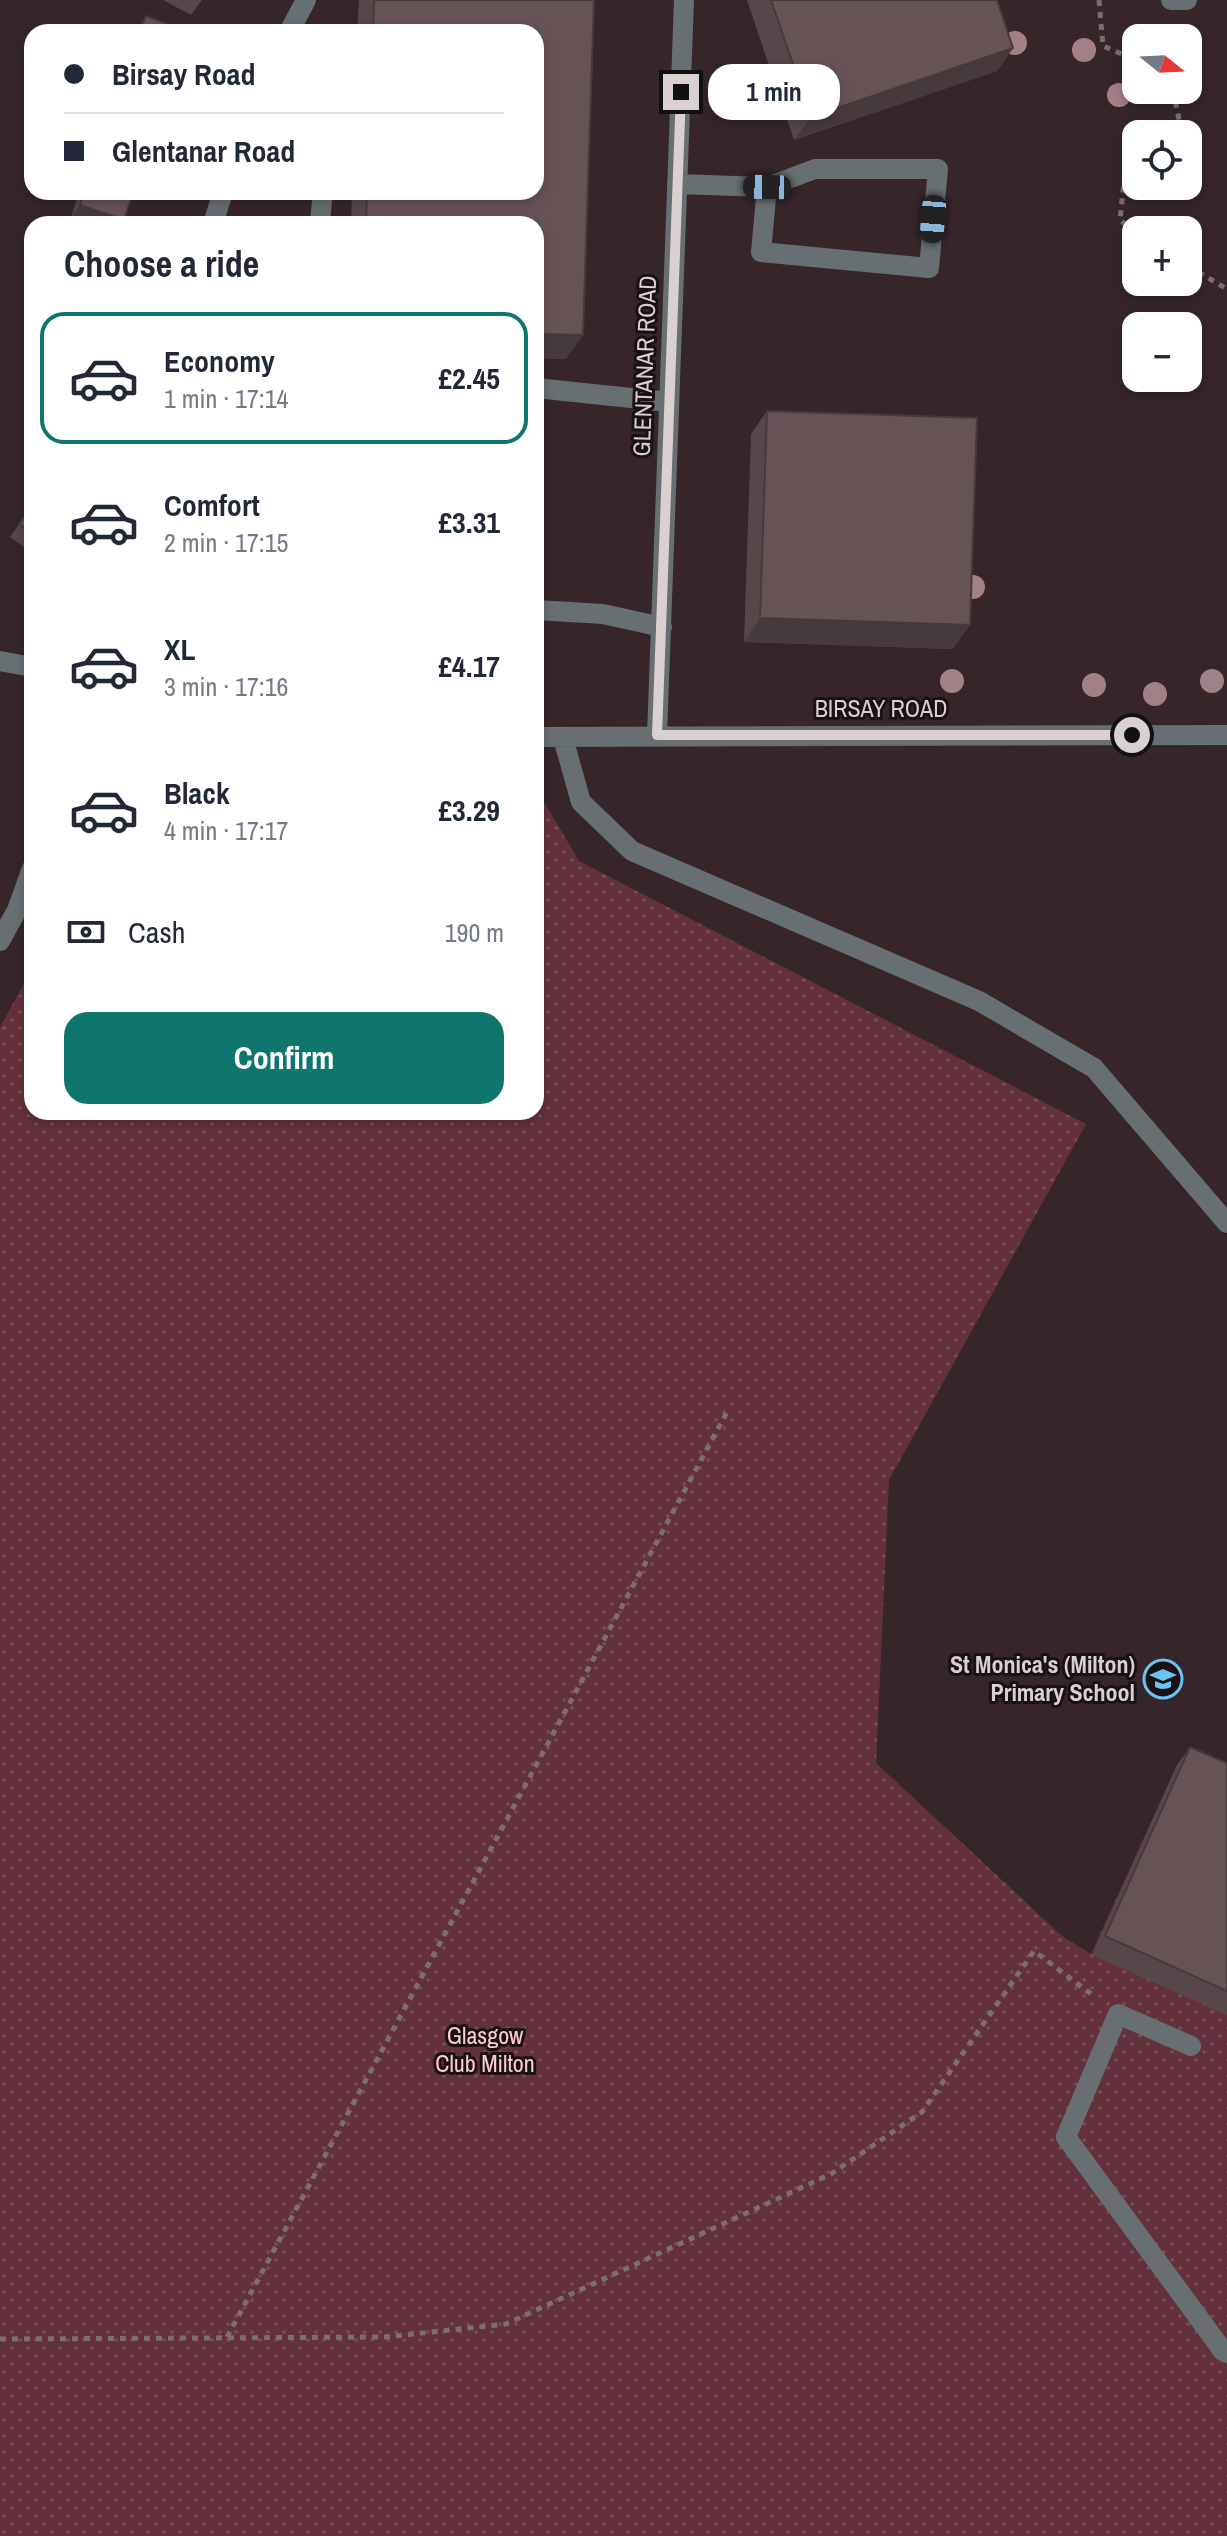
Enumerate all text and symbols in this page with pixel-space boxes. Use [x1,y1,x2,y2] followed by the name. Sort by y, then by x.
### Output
[1122,24,1202,104] north arrow
[1122,24,1202,392] map controls
[112,54,256,94] text: Birsay Road
[709,64,841,120] callout: 1 min
[663,74,699,110] route end
[746,74,802,109] text: 1 min
[1122,120,1202,200] button: locate
[112,131,295,171] text: Glentanar Road
[743,175,791,199] car
[919,194,947,244] car
[1122,216,1202,296] button: +
[64,240,259,288] text: Choose a ride
[625,275,663,457] street label: GLENTANAR ROAD
[1122,312,1202,392] button: −
[164,341,275,381] text: Economy
[68,342,140,414] icon: car
[438,358,500,398] text: £2.45
[164,381,288,416] text: 1 min · 17:14
[164,485,260,525] text: Comfort
[68,486,140,558] icon: car
[438,502,500,542] text: £3.31
[164,525,288,560] text: 2 min · 17:15
[164,629,195,669] text: XL
[68,630,140,702] icon: car
[438,646,500,686] text: £4.17
[164,669,288,704] text: 3 min · 17:16
[815,692,947,724] street label: BIRSAY ROAD
[1114,717,1150,753] route start
[164,773,230,813] text: Black
[68,774,140,846] icon: car
[438,790,500,830] text: £3.29
[164,813,288,848] text: 4 min · 17:17
[64,910,108,954] icon: cash
[128,912,185,952] text: Cash
[445,915,504,950] text: 190 m
[64,1012,504,1104] button: Confirm
[950,1648,1135,1708] place label: St Monica's (Milton) Primary School
[1142,1658,1184,1700] school or university icon: St Monica's (Milton) Primary School
[435,2019,535,2079] park label: Glasgow Club Milton

